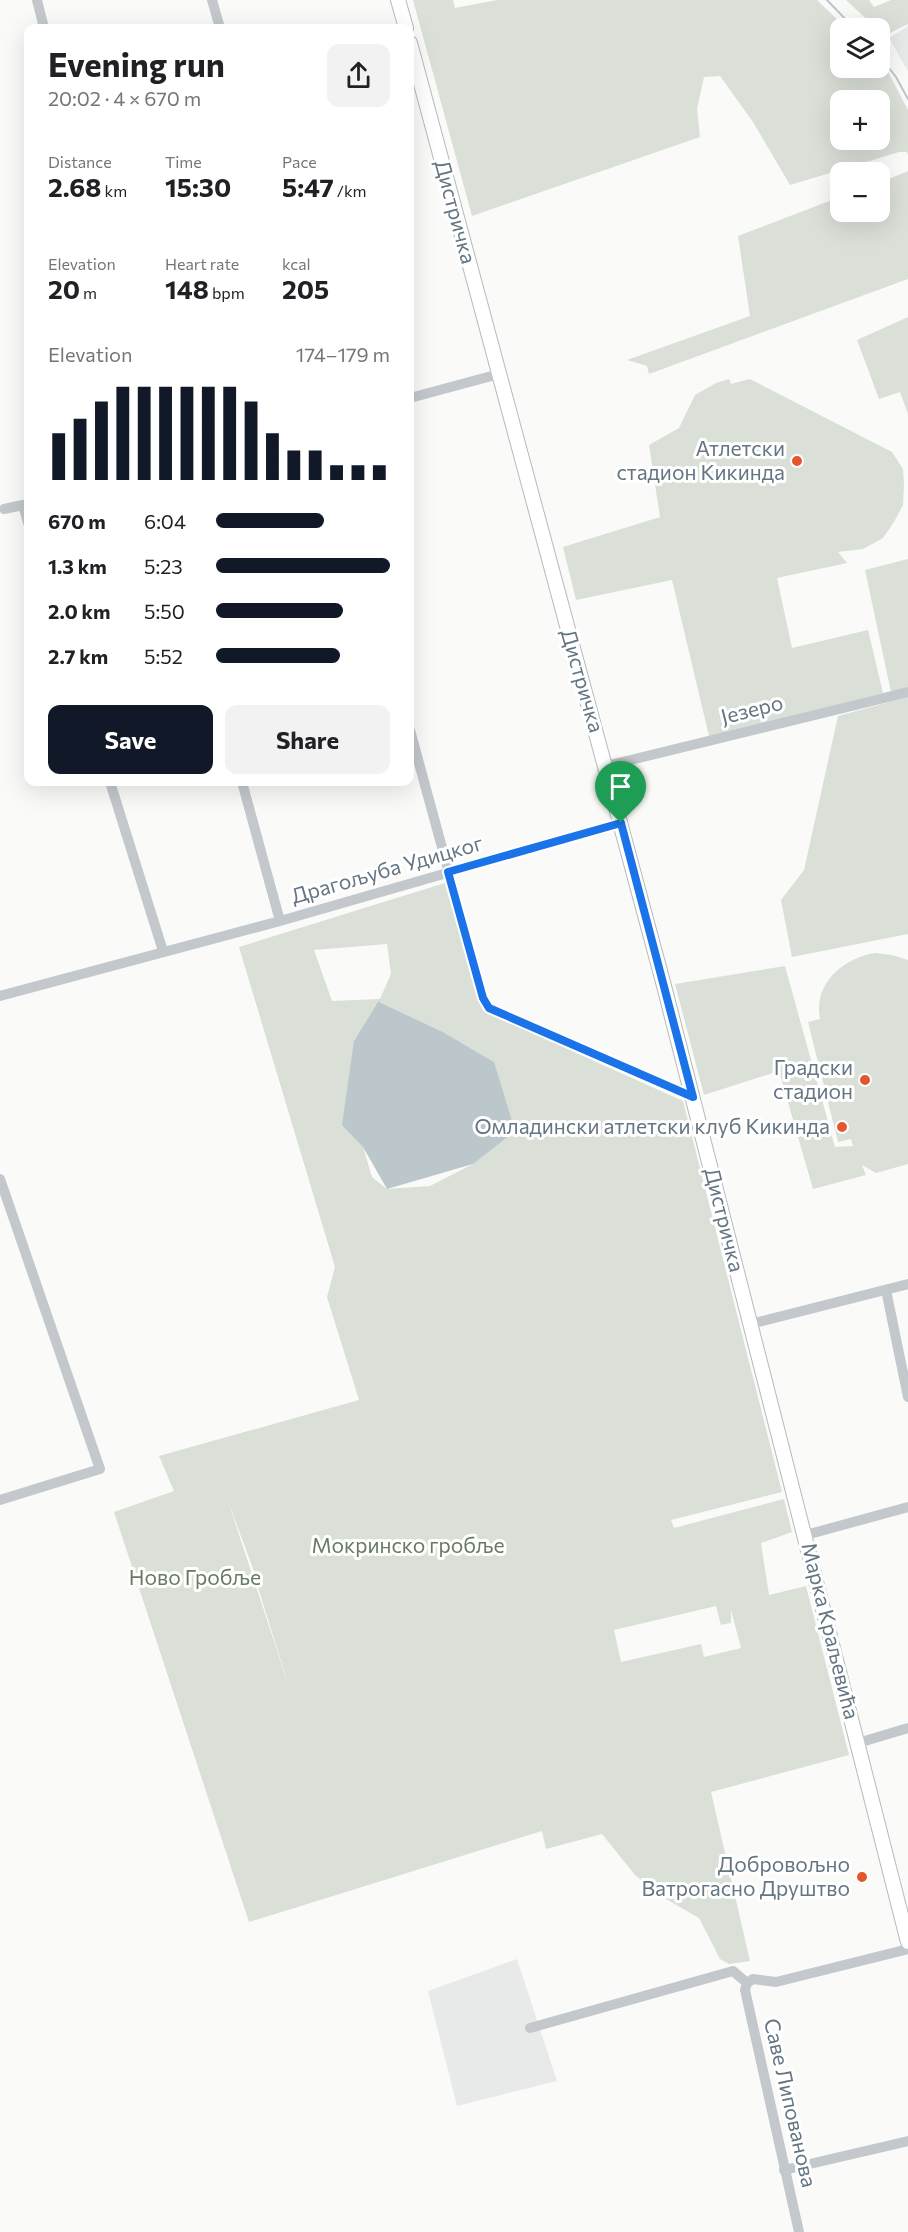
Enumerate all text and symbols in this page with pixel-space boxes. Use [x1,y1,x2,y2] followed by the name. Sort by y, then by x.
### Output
[830,18,890,222] map controls
[830,18,890,78] button: layers
[48,43,225,84] text: Evening run
[327,44,390,107] button: share
[48,86,201,110] text: 20:02 · 4 × 670 m
[830,90,890,150] button: +
[48,152,112,171] text: Distance
[165,152,202,171] text: Time
[282,152,317,171] text: Pace
[431,157,482,266] street label: Дистричка
[830,162,890,222] button: −
[48,171,101,202] text: 2.68
[165,171,231,202] text: 15:30
[282,171,334,202] text: 5:47
[101,181,127,200] text: km
[334,181,367,200] text: /km
[48,254,116,273] text: Elevation
[165,254,239,273] text: Heart rate
[282,254,311,273] text: kcal
[48,273,80,304] text: 20
[165,273,209,304] text: 148
[282,273,329,304] text: 205
[80,283,97,302] text: m
[209,283,245,302] text: bpm
[48,342,133,366] text: Elevation
[296,342,390,366] text: 174–179 m
[616,435,785,484] place label: Атлетски стадион Кикинда
[790,454,804,468] marker: Атлетски стадион Кикинда
[48,509,106,533] text: 670 m
[144,509,186,533] text: 6:04
[48,554,107,578] text: 1.3 km
[144,554,183,578] text: 5:23
[48,599,110,623] text: 2.0 km
[144,599,185,623] text: 5:50
[557,626,610,735] street label: Дистричка
[48,644,108,668] text: 2.7 km
[144,644,183,668] text: 5:52
[718,689,785,728] street label: Језеро
[48,705,213,774] button: Save
[225,705,390,774] button: Share
[595,761,646,823] pin
[604,770,637,803] icon: arrive
[288,829,485,908] street label: Драгољуба Удицког
[773,1054,853,1103] place label: Градски стадион
[858,1073,872,1087] marker: Градски стадион
[474,1113,830,1138] place label: Омладински атлетски клуб Кикинда
[835,1120,849,1134] marker: Омладински атлетски клуб Кикинда
[700,1165,750,1274] street label: Дистричка
[311,1532,505,1557] park label: Мокринско гробље
[797,1540,866,1722] street label: Марка Краљевића
[129,1564,261,1589] park label: Ново Гробље
[641,1851,850,1900] place label: Добровољно Ватрогасно Друштво
[855,1870,869,1884] marker: Добровољно Ватрогасно Друштво
[760,2016,823,2189] street label: Саве Липованова

